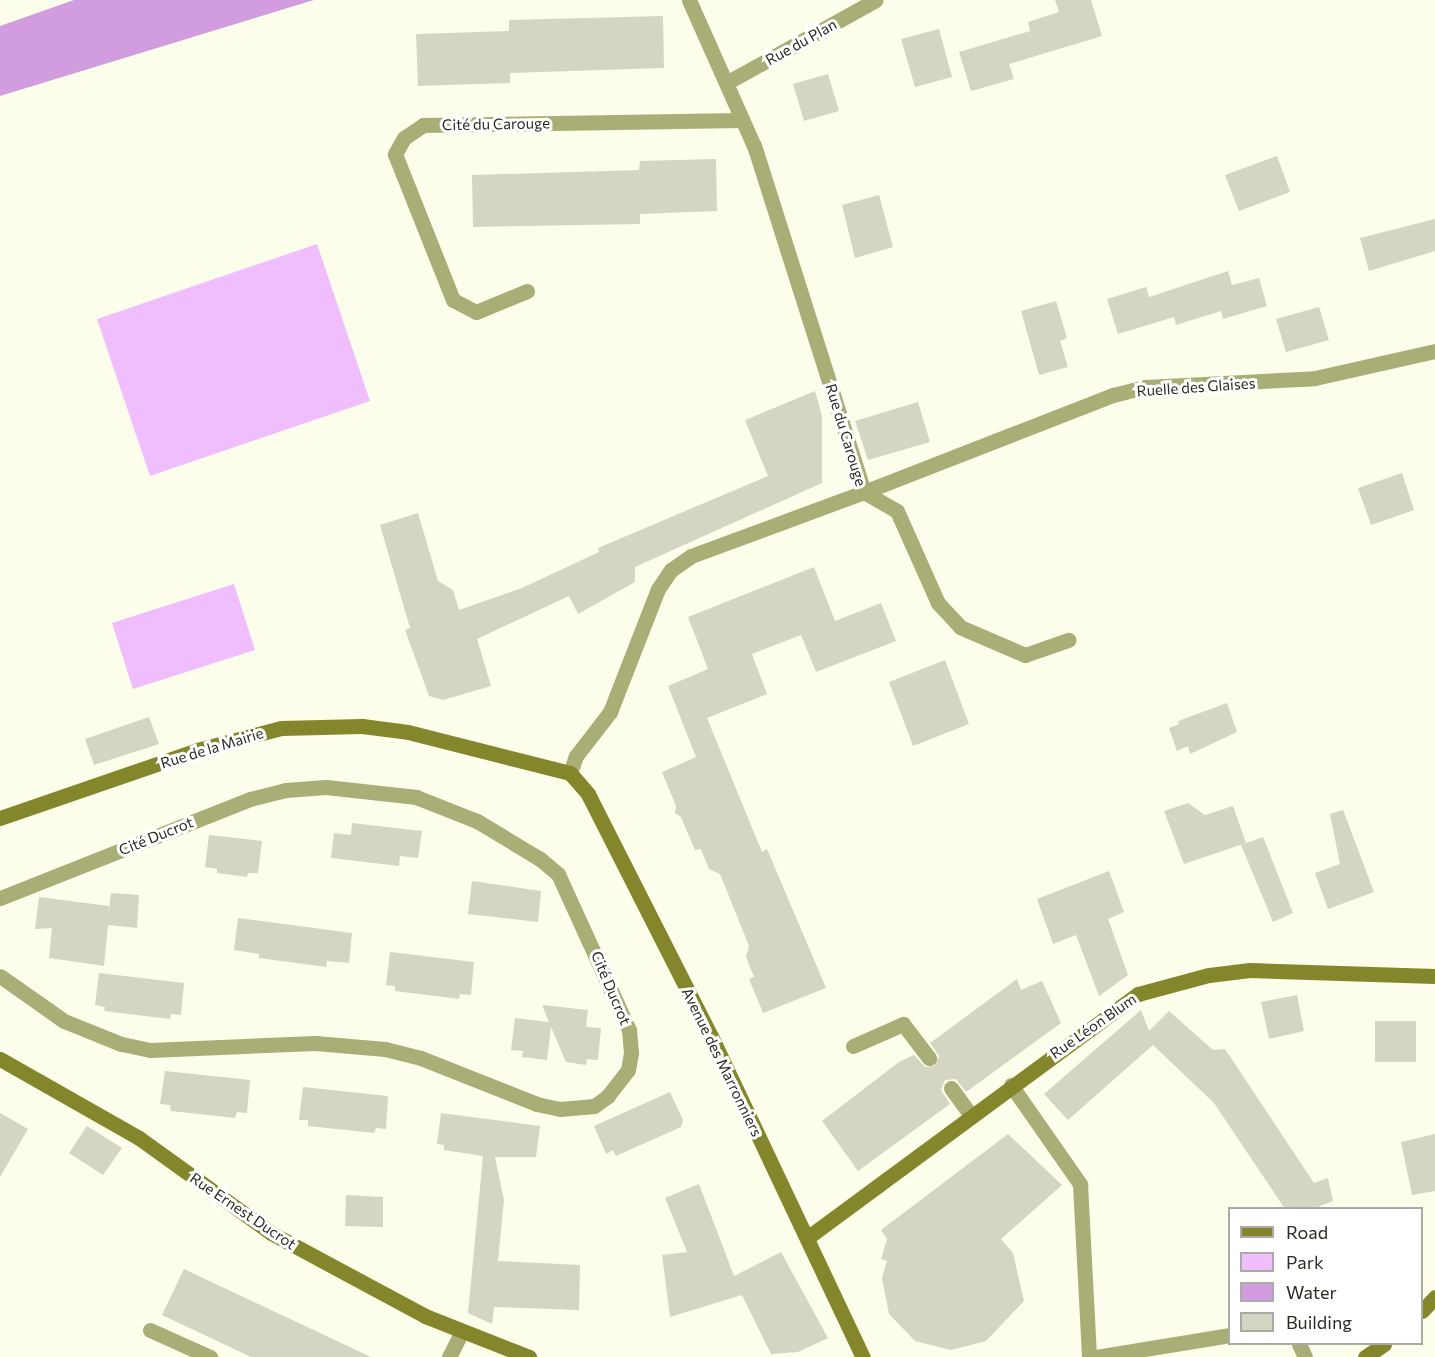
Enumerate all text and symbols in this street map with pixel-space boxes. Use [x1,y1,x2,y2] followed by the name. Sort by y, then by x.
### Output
[762,15,840,69] street label: Rue du Plan
[442,114,550,134] street label: Cité du Carouge
[1136,374,1256,400] street label: Ruelle des Glaises
[822,382,870,488] street label: Rue du Carouge
[158,724,266,772] street label: Rue de la Mairie
[116,813,196,859] street label: Cité Ducrot
[587,948,635,1028] street label: Cité Ducrot
[678,985,766,1139] street label: Avenue des Marronniers
[1046,990,1140,1062] street label: Rue Léon Blum
[187,1169,299,1253] street label: Rue Ernest Ducrot
[1228,1207,1423,1345] legend
[1286,1221,1328,1243] text: Road
[1286,1251,1324,1273] text: Park
[1286,1281,1337,1303] text: Water
[1286,1311,1352,1333] text: Building

